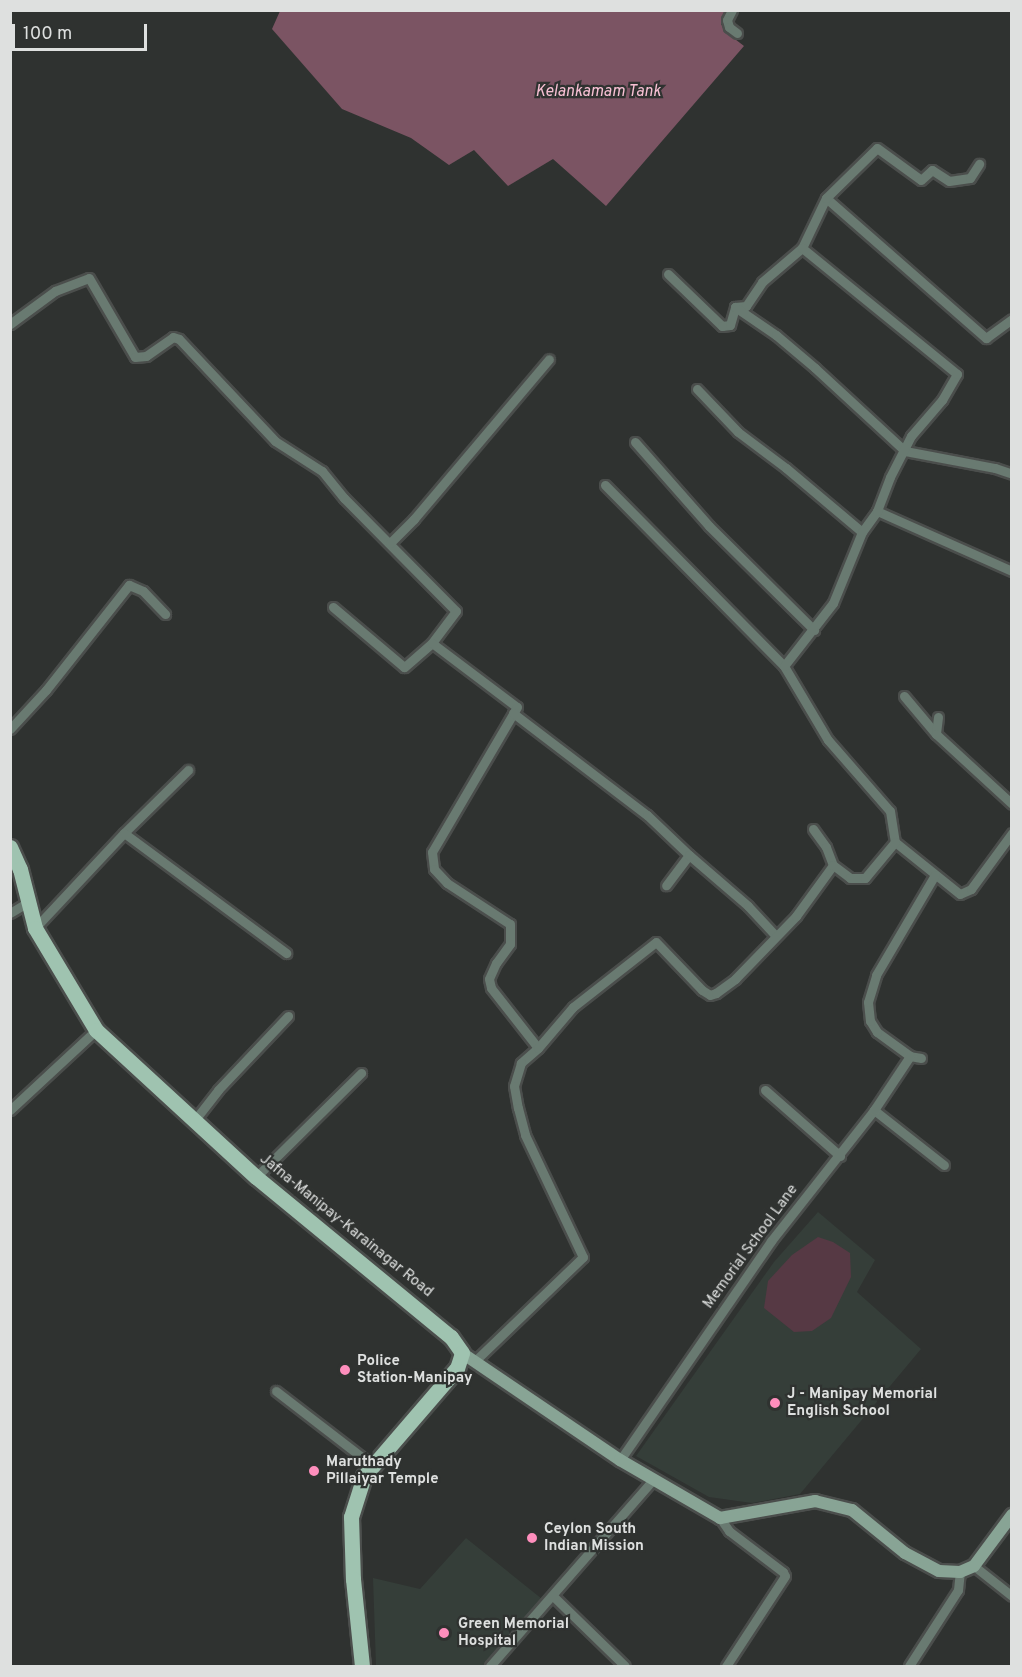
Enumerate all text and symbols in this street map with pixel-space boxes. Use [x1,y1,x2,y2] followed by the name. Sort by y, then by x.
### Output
[15,12,150,50] scale bar
[23,23,72,46] text: 100 m
[535,82,661,102] water label: Kelankamam Tank
[256,1150,436,1302] street label: Jafna-Manipay-Karainagar Road
[700,1181,802,1313] street label: Memorial School Lane
[357,1352,472,1387] place label: Police Station-Manipay
[338,1363,352,1377] marker: Police Station-Manipay
[787,1385,937,1420] place label: J - Manipay Memorial English School
[768,1396,782,1410] marker: J - Manipay Memorial English School
[326,1453,439,1488] place label: Maruthady Pillaiyar Temple
[307,1464,321,1478] marker: Maruthady Pillaiyar Temple
[544,1520,644,1555] place label: Ceylon South Indian Mission
[525,1531,539,1545] marker: Ceylon South Indian Mission
[458,1615,569,1650] place label: Green Memorial Hospital
[435,1624,453,1642] marker: Green Memorial Hospital

